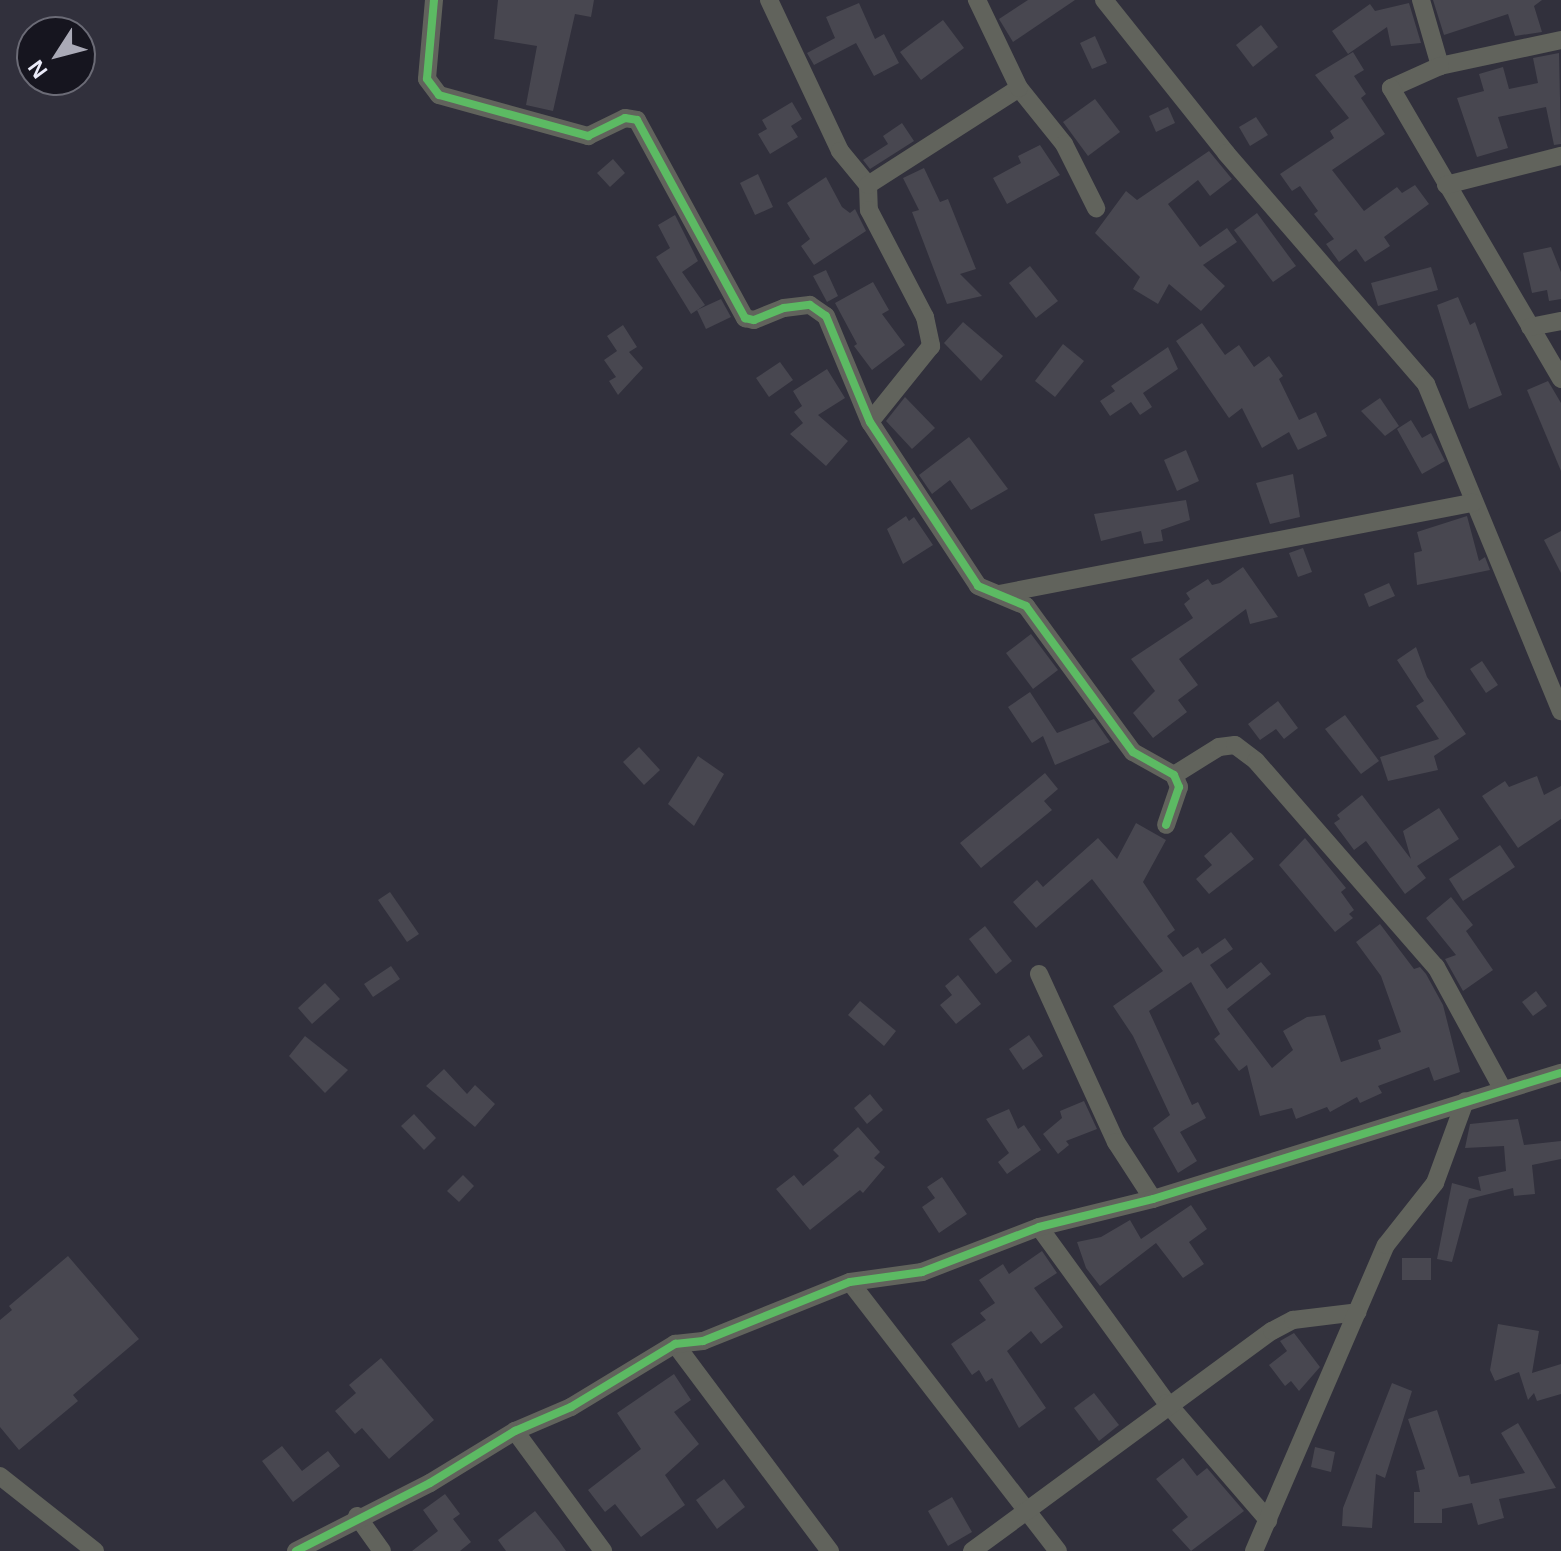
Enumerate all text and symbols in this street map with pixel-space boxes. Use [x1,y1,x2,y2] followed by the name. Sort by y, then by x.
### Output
[16,16,96,96] north arrow
[23,55,53,83] text: N

